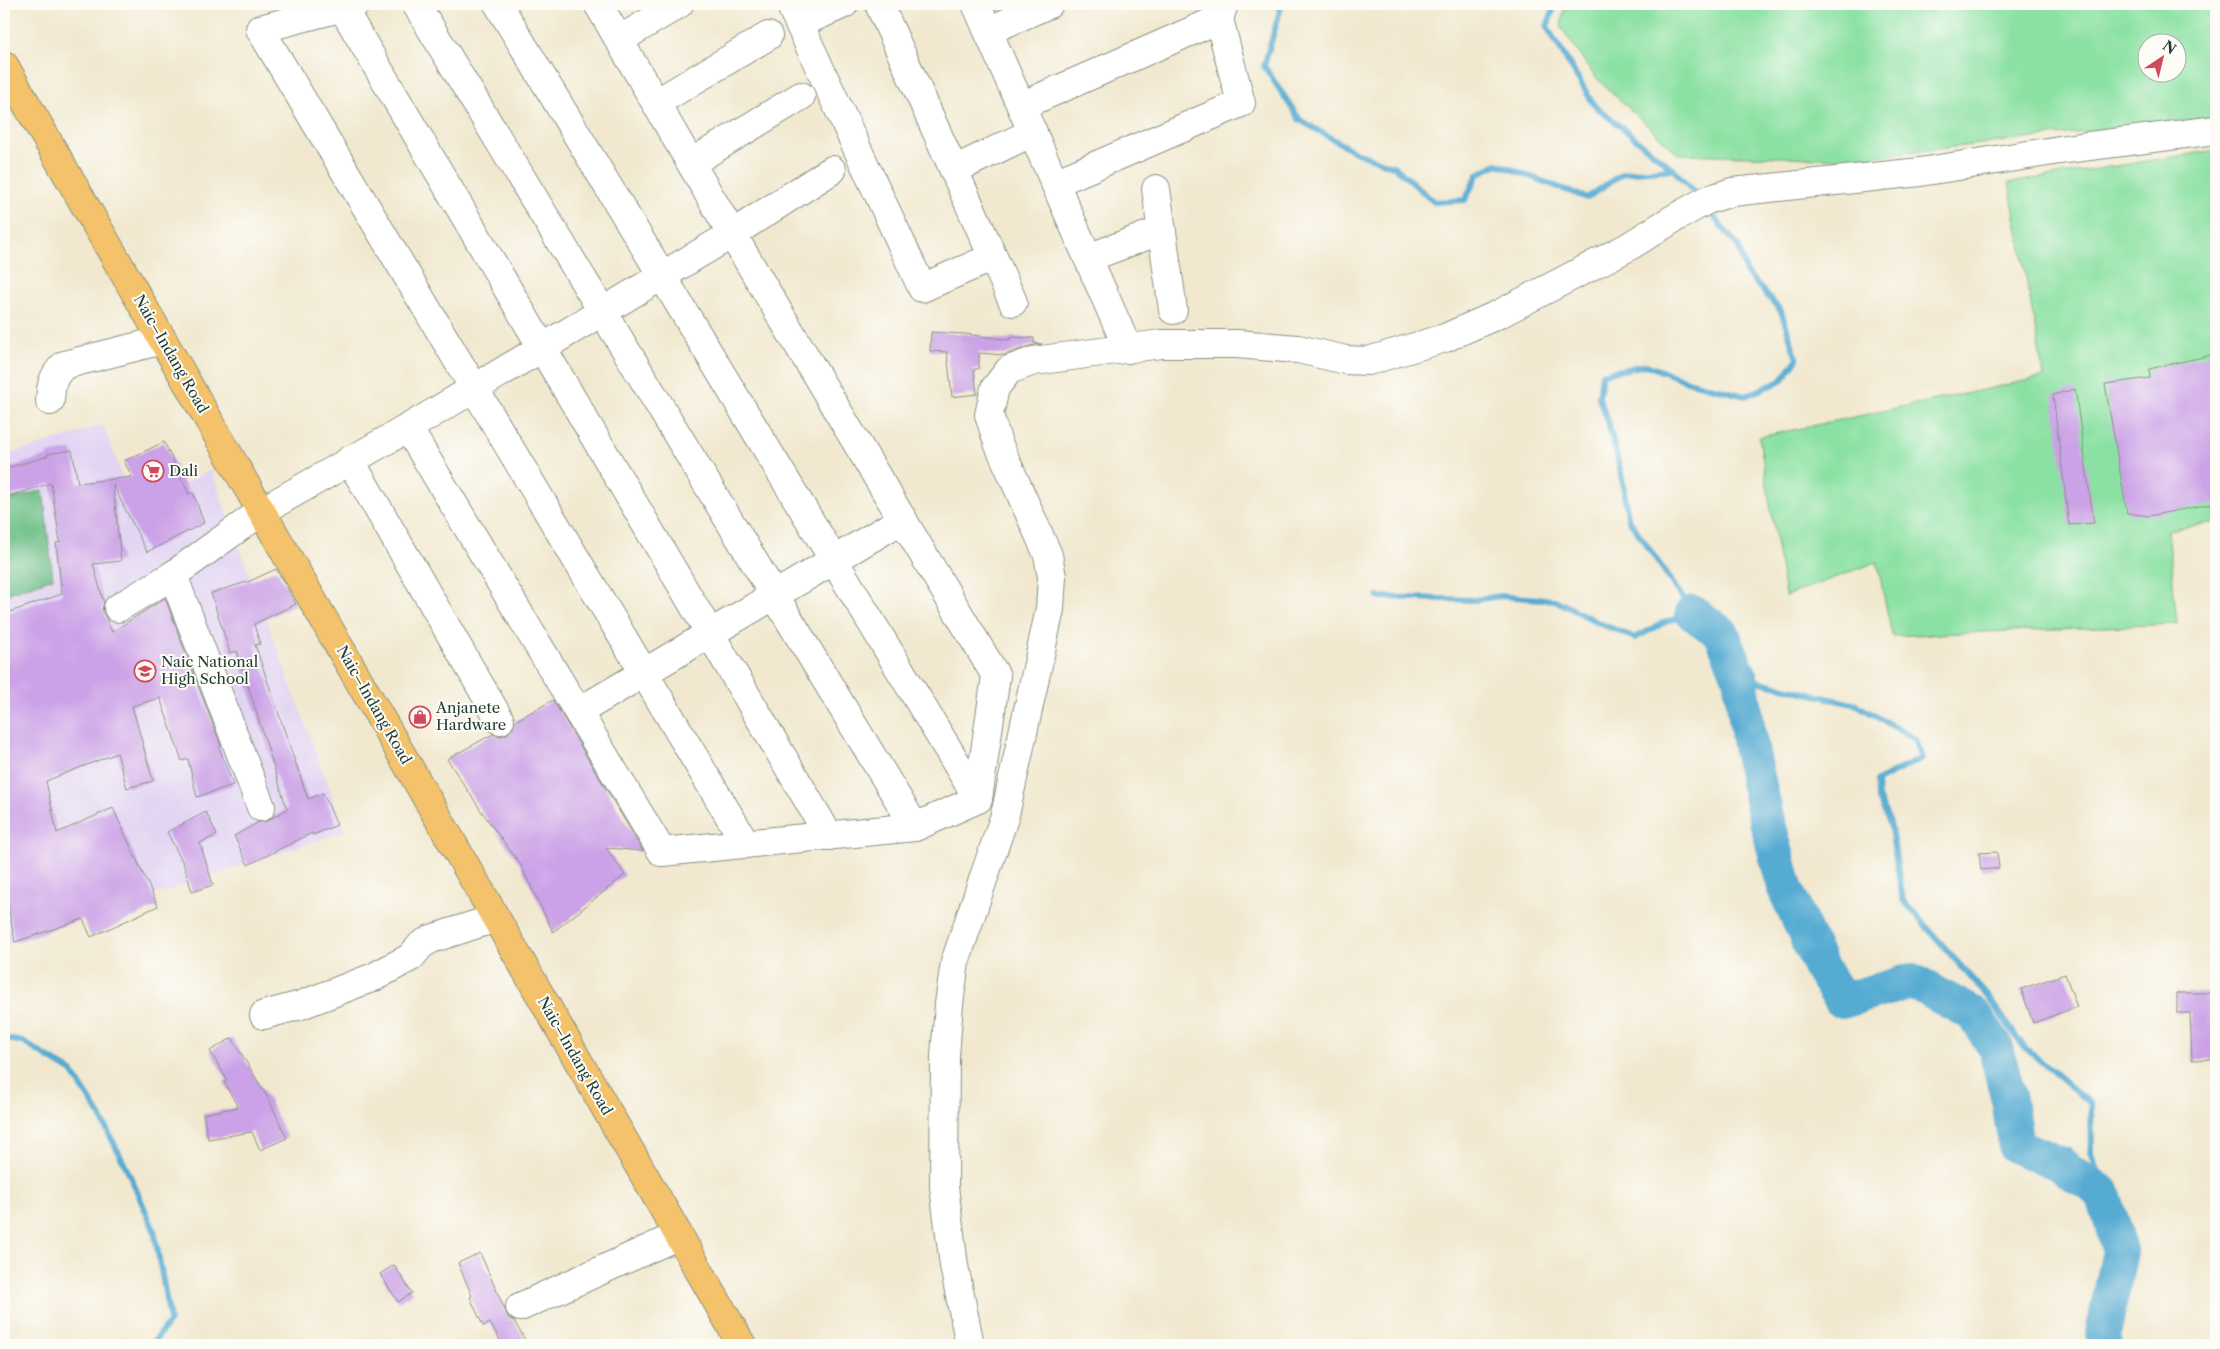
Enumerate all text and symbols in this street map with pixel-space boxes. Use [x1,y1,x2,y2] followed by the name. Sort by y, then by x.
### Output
[2138,32,2188,82] north arrow
[2159,36,2180,58] text: N
[130,291,213,416] street label: Naic–Indang Road
[141,459,165,483] supermarket icon: Dali
[169,461,199,480] place label: Dali
[333,642,416,767] street label: Naic–Indang Road
[161,652,259,688] place label: Naic National High School
[133,659,157,683] school or university icon: Naic National High School
[435,698,506,734] place label: Anjanete Hardware
[408,705,432,729] shop icon: Anjanete Hardware
[534,993,617,1118] street label: Naic–Indang Road

